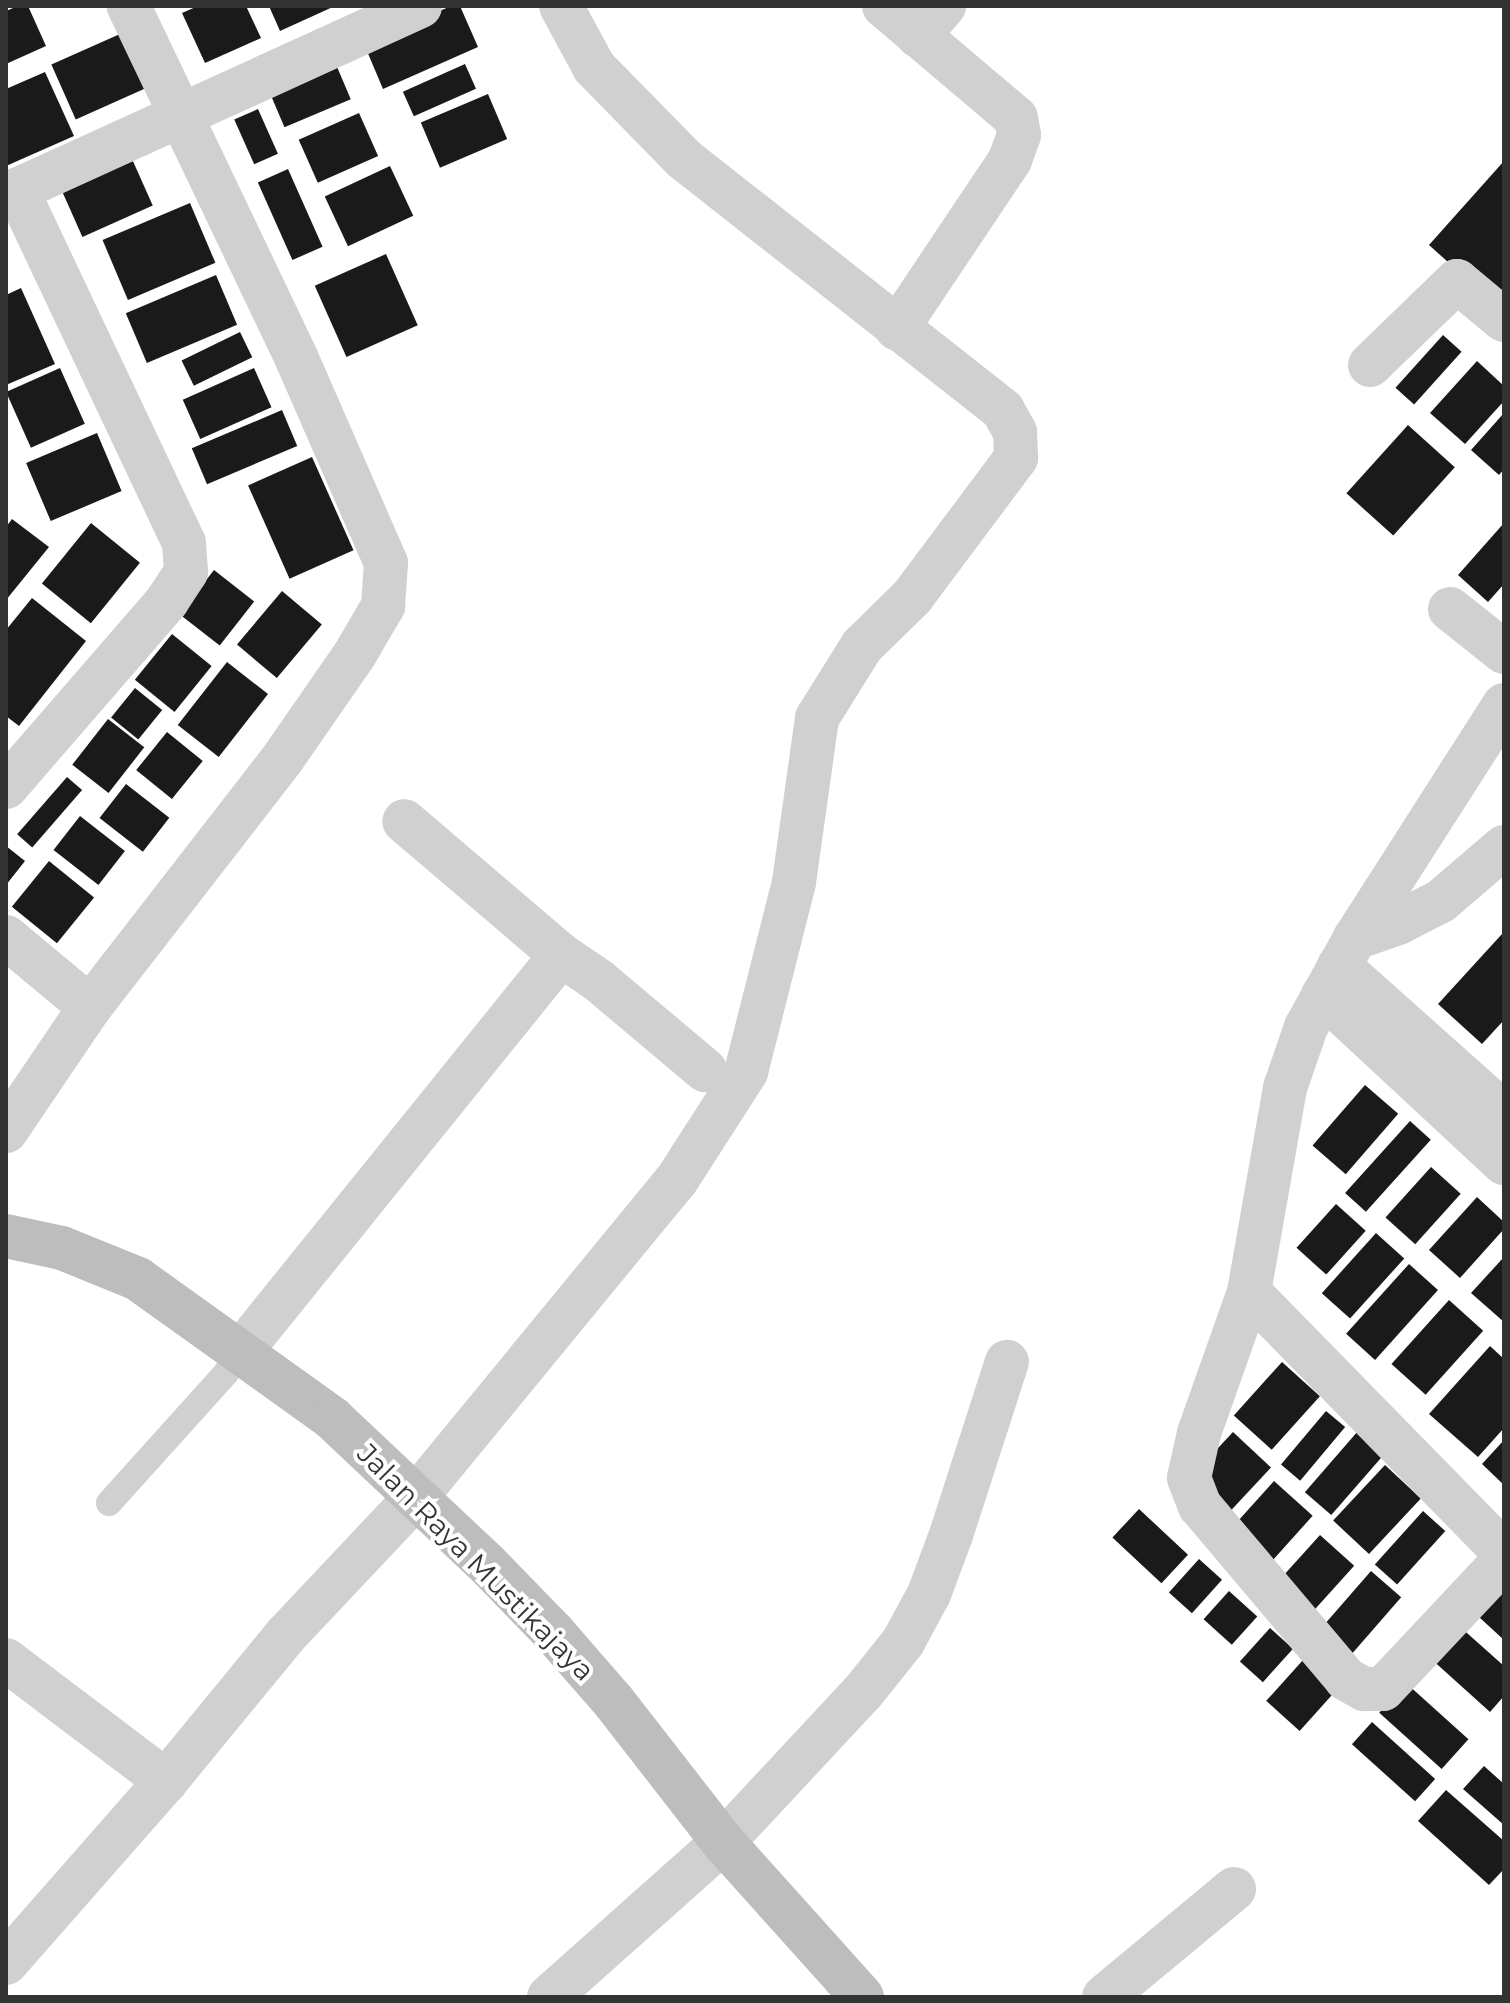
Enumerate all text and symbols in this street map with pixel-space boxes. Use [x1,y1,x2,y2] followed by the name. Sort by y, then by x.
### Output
[351,1437,601,1687] street label: Jalan Raya Mustikajaya

